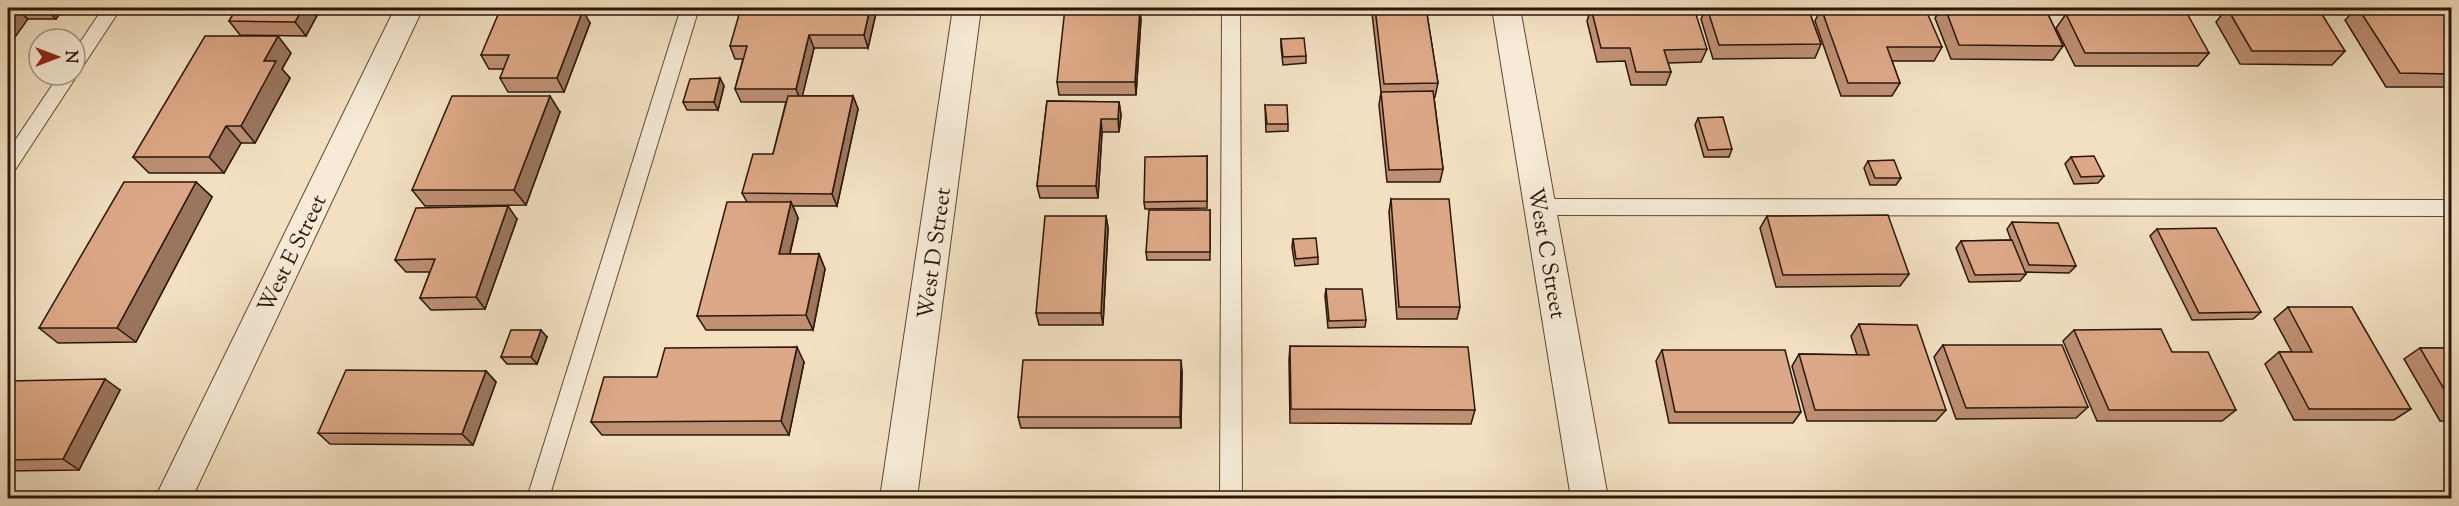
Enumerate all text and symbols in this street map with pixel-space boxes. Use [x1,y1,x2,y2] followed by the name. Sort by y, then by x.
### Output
[27,27,87,87] north arrow
[58,51,81,64] text: N
[911,185,961,321] street label: West D Street
[1518,185,1572,322] street label: West C Street
[251,189,336,319] street label: West E Street

